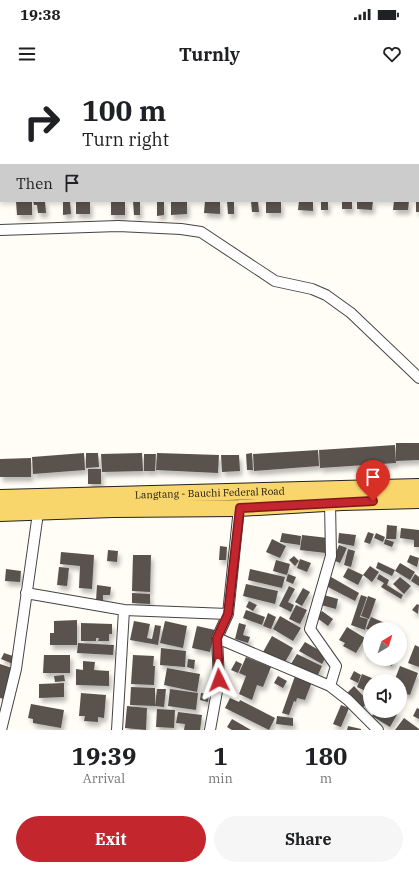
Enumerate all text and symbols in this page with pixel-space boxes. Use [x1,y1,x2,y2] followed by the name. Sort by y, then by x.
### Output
[20,5,61,24] text: 19:38
[16,43,38,65] icon: menu
[179,43,240,66] text: Turnly
[381,43,403,65] icon: heart
[82,92,166,129] text: 100 m
[16,96,68,148] icon: right
[82,128,169,151] text: Turn right
[61,172,83,194] icon: arrive
[16,174,53,193] text: Then
[356,460,390,501] pin
[362,466,384,488] icon: arrive
[135,484,285,501] street label: Langtang - Bauchi Federal Road
[363,622,407,666] north arrow
[363,622,407,718] map controls
[198,659,240,701] position arrow
[363,674,407,718] button: sound
[72,740,136,772] text: 19:39
[213,740,228,772] text: 1
[304,740,347,772] text: 180
[83,770,125,787] text: Arrival
[208,770,233,787] text: min
[320,770,332,787] text: m
[16,816,206,862] button: Exit
[214,816,403,862] button: Share

